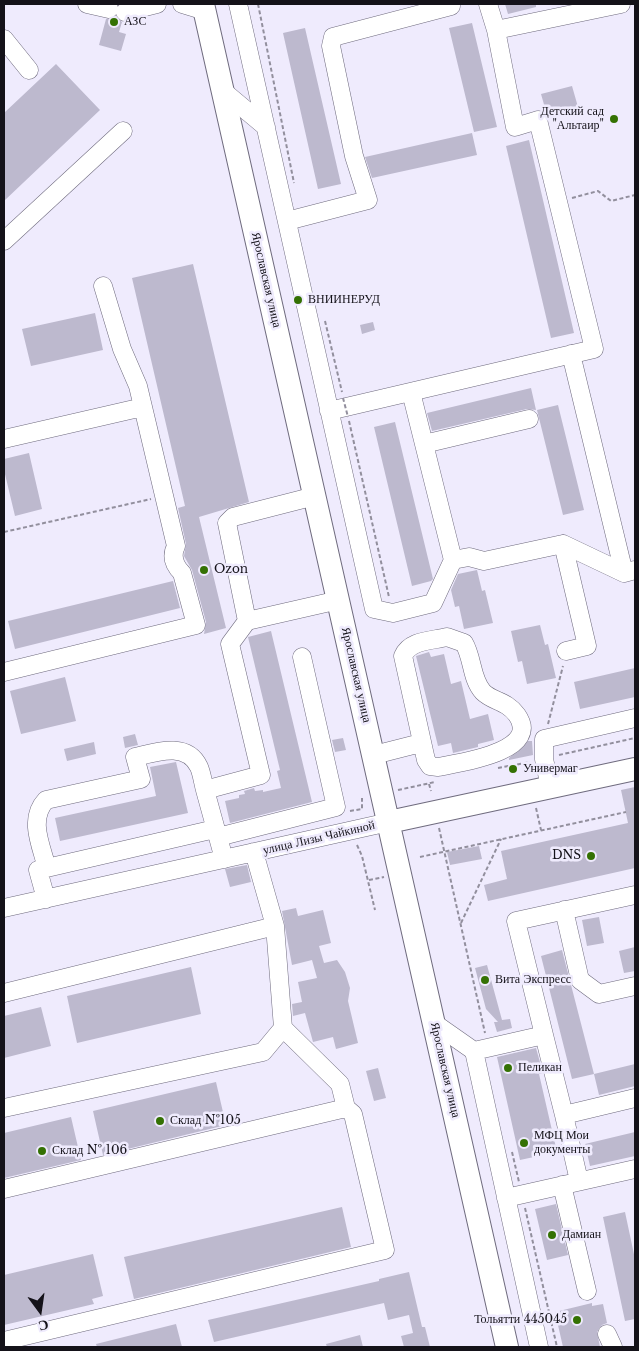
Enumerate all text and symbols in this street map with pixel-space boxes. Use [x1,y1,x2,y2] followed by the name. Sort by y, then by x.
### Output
[124,15,146,29] place label: АЗС
[108,16,120,28] marker: АЗС
[541,105,604,133] place label: Детский сад "Альтаир"
[608,113,620,125] marker: Детский сад "Альтаир"
[248,231,284,329] street label: Ярославская улица
[308,293,380,307] place label: ВНИИНЕРУД
[292,294,304,306] marker: ВНИИНЕРУД
[214,563,248,577] place label: Ozon
[198,564,210,576] marker: Ozon
[338,626,374,724] street label: Ярославская улица
[523,762,578,776] place label: Универмаг
[507,763,519,775] marker: Универмаг
[262,818,376,858] street label: улица Лизы Чайкиной
[552,849,581,863] place label: DNS
[585,850,597,862] marker: DNS
[495,973,571,987] place label: Вита Экспресс
[479,974,491,986] marker: Вита Экспресс
[427,1021,463,1119] street label: Ярославская улица
[518,1061,562,1075] place label: Пеликан
[502,1062,514,1074] marker: Пеликан
[170,1114,241,1128] place label: Склад №105
[154,1115,166,1127] marker: Склад №105
[534,1129,590,1157] place label: МФЦ Мои документы
[518,1137,530,1149] marker: МФЦ Мои документы
[52,1144,127,1158] place label: Склад № 106
[36,1145,48,1157] marker: Склад № 106
[562,1228,601,1242] place label: Дамиан
[546,1229,558,1241] marker: Дамиан
[15,1286,65,1336] north arrow
[474,1313,567,1327] place label: Тольятти 445045
[571,1314,583,1326] marker: Тольятти 445045
[37,1316,51,1336] text: С

